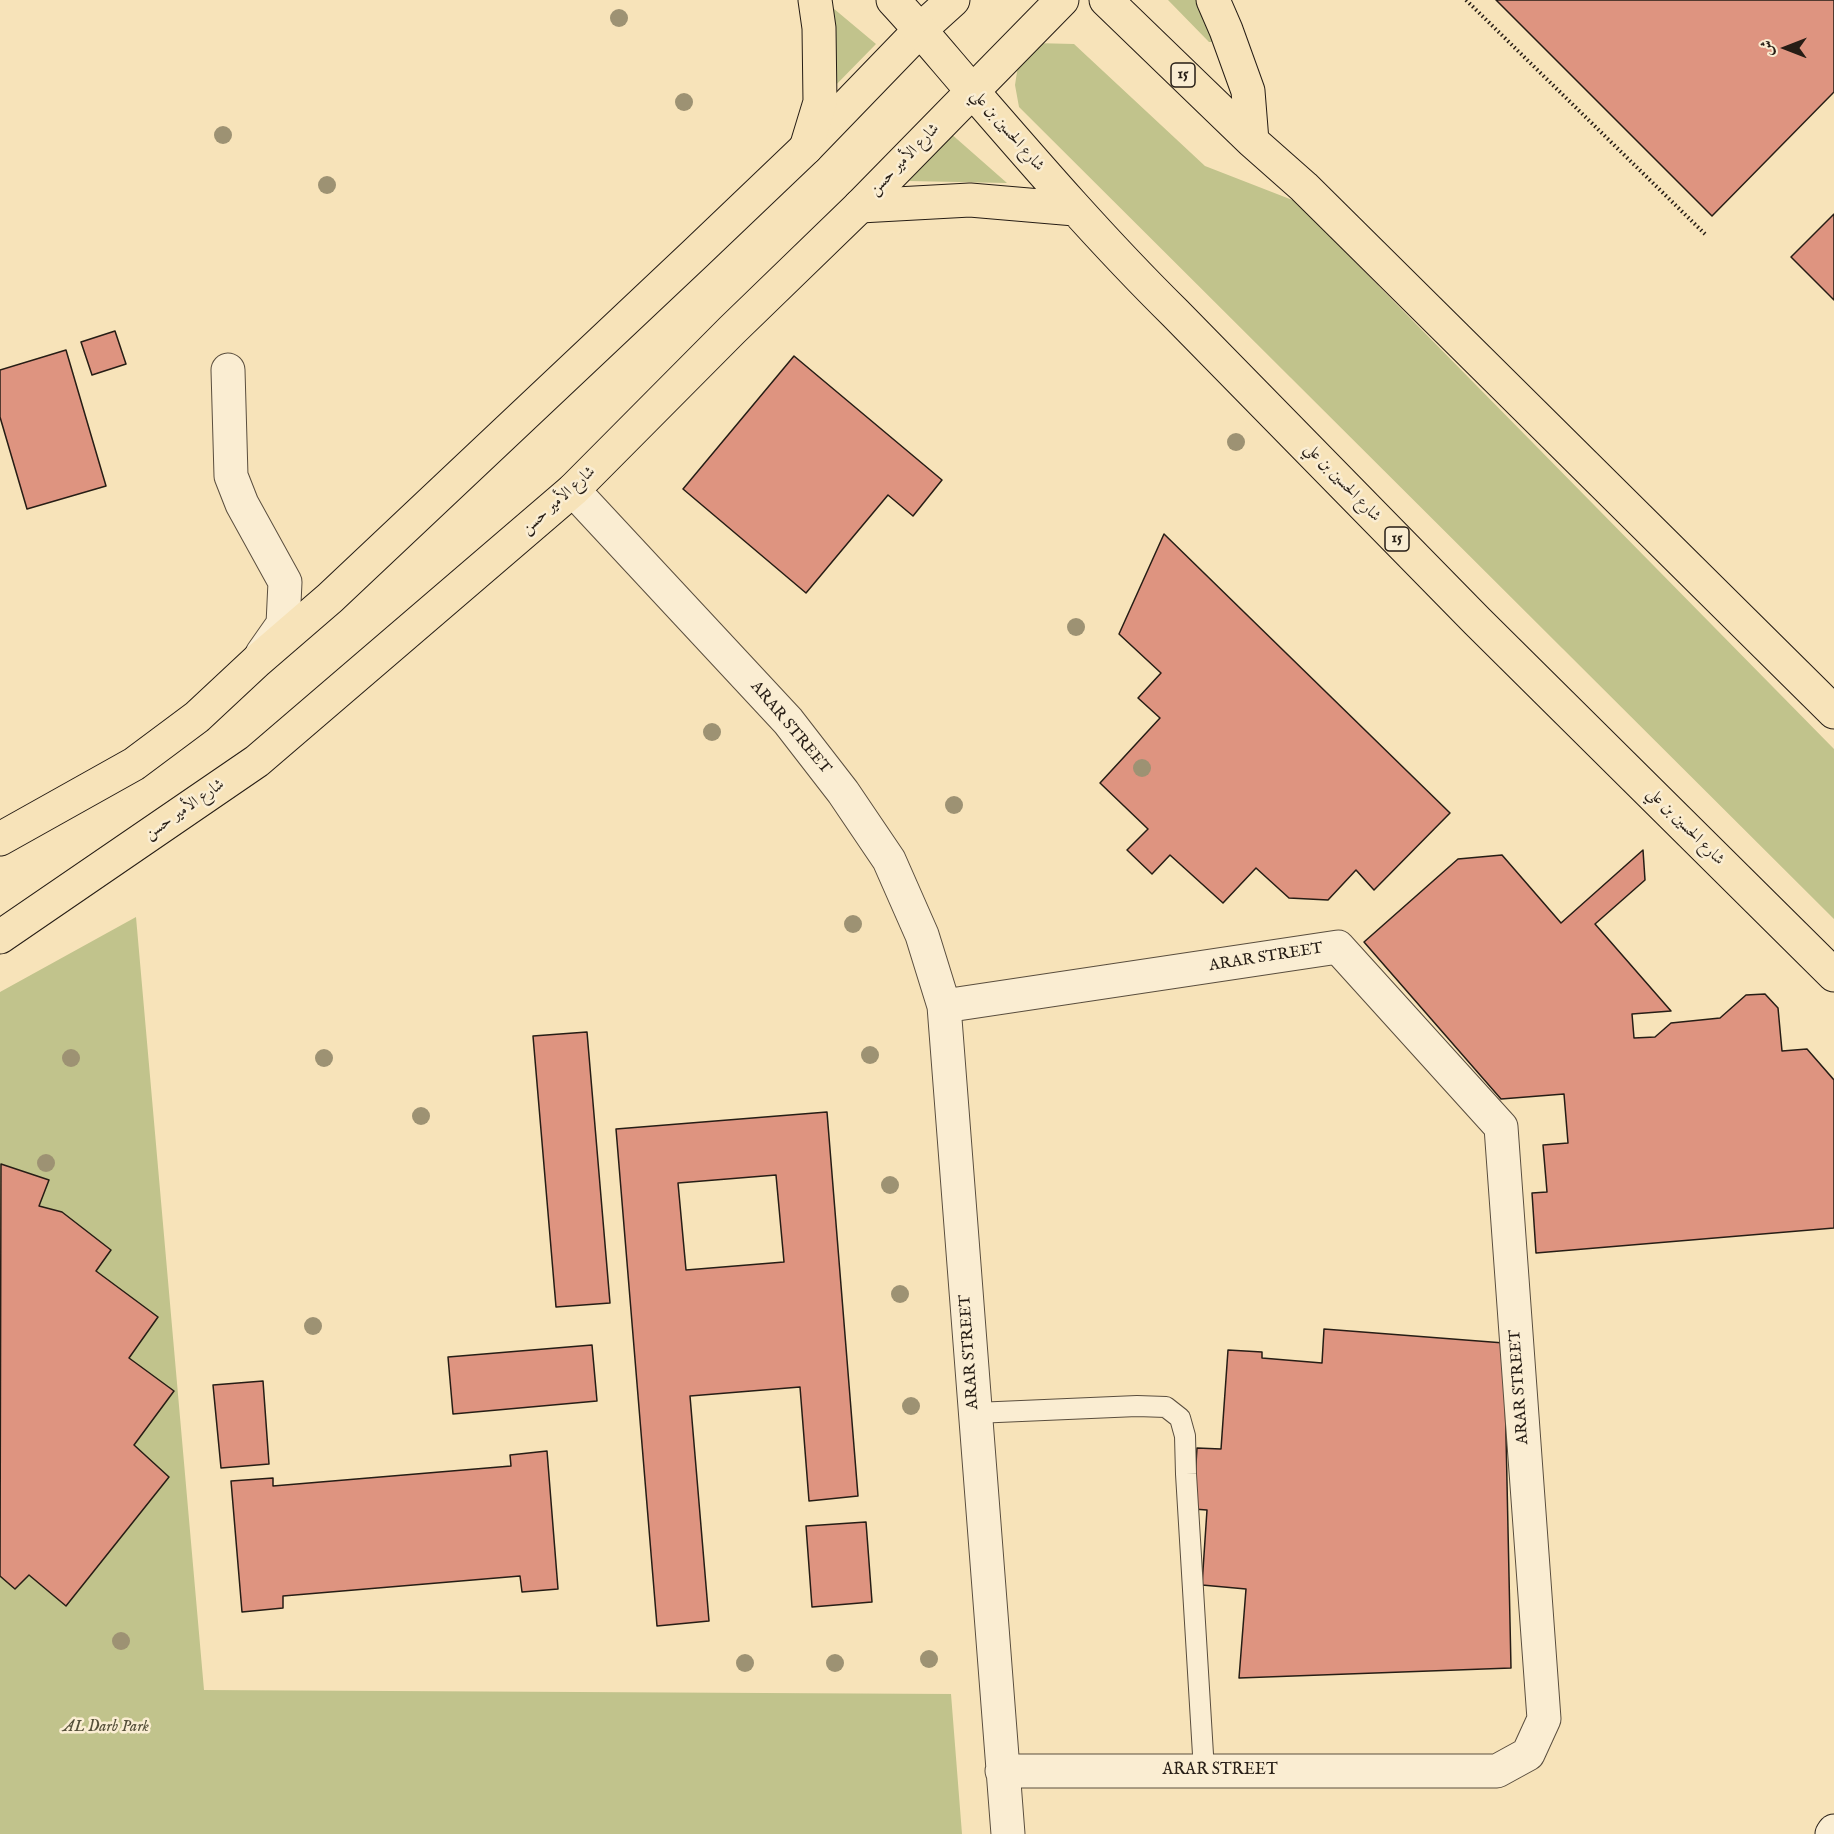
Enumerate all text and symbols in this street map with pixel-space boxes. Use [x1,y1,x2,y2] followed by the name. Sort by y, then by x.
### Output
[1756,18,1816,78] north arrow
[1758,40,1778,56] text: ش
[1171,63,1195,87] road number: 15
[966,86,1048,176] street label: شارع الحسين بن علي
[866,120,944,200] street label: شارع الأمير حسن
[1300,440,1384,526] street label: شارع الحسين بن علي
[518,463,600,539] street label: شارع الأمير حسن
[1385,527,1409,551] road number: 15
[746,678,834,778] street label: ARAR STREET
[141,775,229,845] street label: شارع الأمير حسن
[1642,784,1728,870] street label: شارع الحسين بن علي
[1208,940,1324,976] street label: ARAR STREET
[956,1294,984,1410] street label: ARAR STREET
[1506,1329,1534,1445] street label: ARAR STREET
[63,1718,149,1738] park label: AL Darb Park
[1162,1761,1278,1781] street label: ARAR STREET

